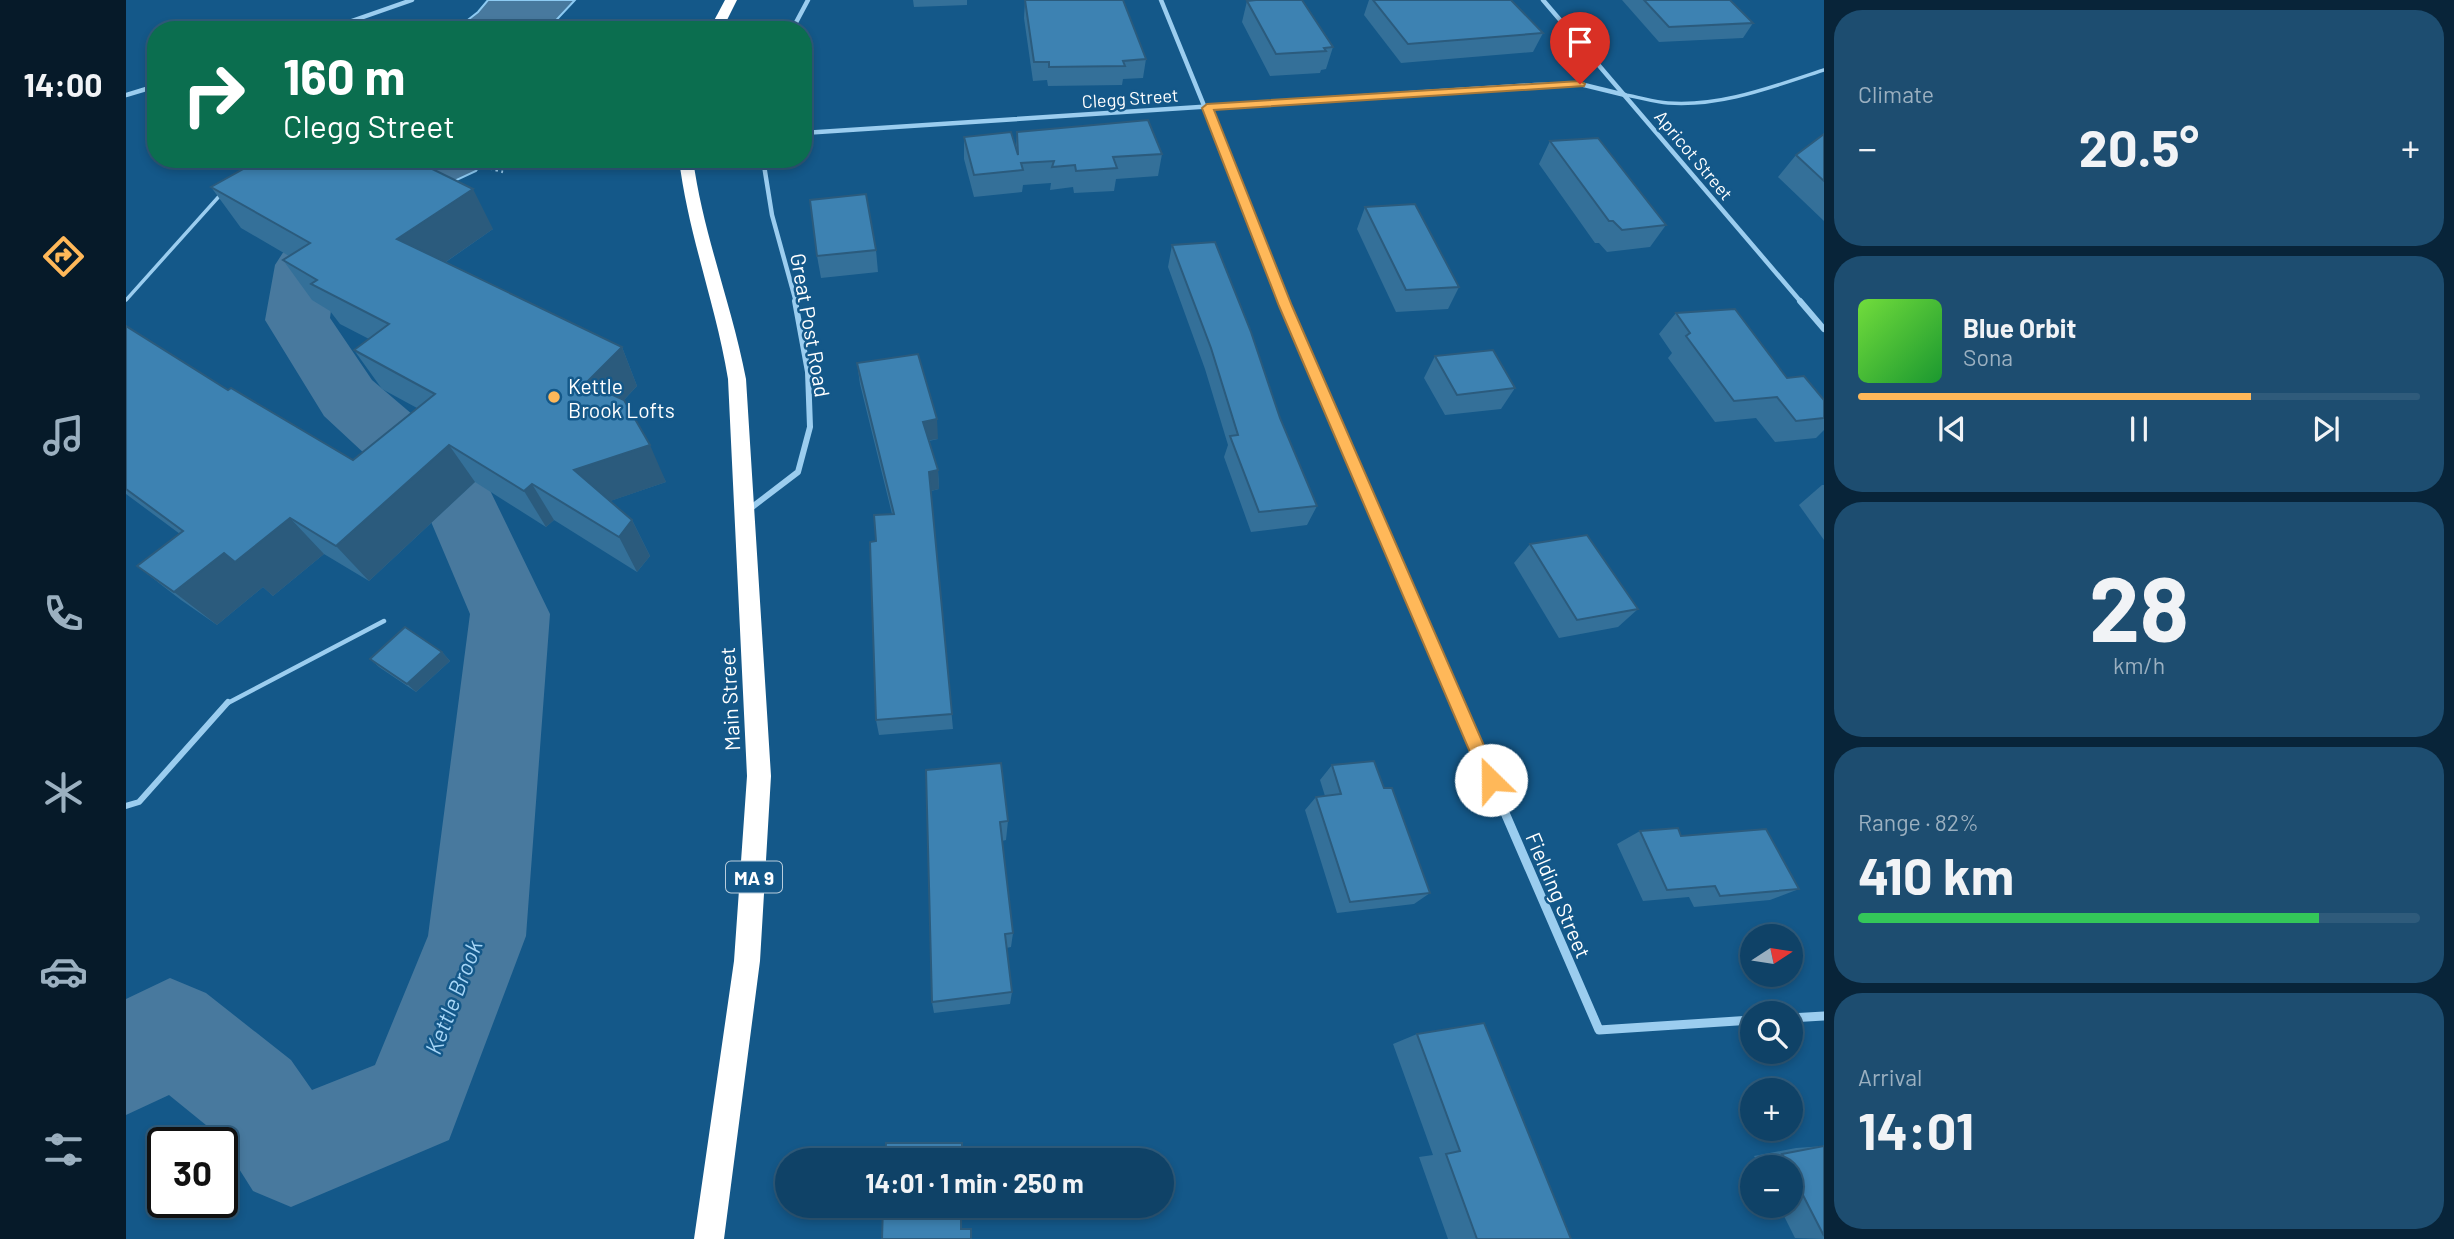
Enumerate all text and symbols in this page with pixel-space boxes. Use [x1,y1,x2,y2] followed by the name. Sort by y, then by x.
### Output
[1550,12.0,1610,84] pin
[1561,23,1599,61] icon: arrive
[283,46,405,105] text: 160 m
[168,49,259,140] icon: right
[24,65,102,103] text: 14:00
[1858,80,1934,108] text: Climate
[1081,84,1179,112] street label: Clegg Street
[283,106,455,144] text: Clegg Street
[1650,106,1738,204] street label: Apricot Street
[2079,115,2199,177] text: 20.5°
[1858,124,1877,170] text: −
[2401,124,2420,170] text: +
[39,232,88,281] icon: directions
[786,251,836,399] street label: Great Post Road
[1963,312,2076,343] text: Blue Orbit
[1963,343,2013,371] text: Sona
[568,373,675,422] place label: Kettle Brook Lofts
[546,389,562,405] marker: Kettle Brook Lofts
[1933,410,1971,448] icon: previous
[2120,410,2158,448] icon: pause
[2307,410,2345,448] icon: next
[39,411,88,460] icon: music
[2089,551,2189,660] text: 28
[39,589,88,638] icon: phone
[714,646,744,752] street label: Main Street
[2113,651,2165,679] text: km/h
[1454,743,1528,817] position arrow
[39,768,88,817] icon: climate
[1858,808,1979,836] text: Range · 82%
[1521,828,1597,962] street label: Fielding Street
[1858,843,2014,905] text: 410 km
[726,862,782,892] road number: MA 9
[1740,924,1802,987] north arrow
[1740,924,1803,1218] map controls
[418,936,488,1058] water label: Kettle Brook
[39,947,88,996] icon: car
[1740,1001,1803,1064] button: search
[1858,1063,1922,1091] text: Arrival
[1740,1078,1803,1141] button: +
[1858,1098,1974,1160] text: 14:01
[39,1125,88,1174] icon: filters
[147,1127,238,1218] speed limit sign: 30
[1740,1155,1803,1218] button: −
[865,1167,1084,1198] text: 14:01 · 1 min · 250 m

